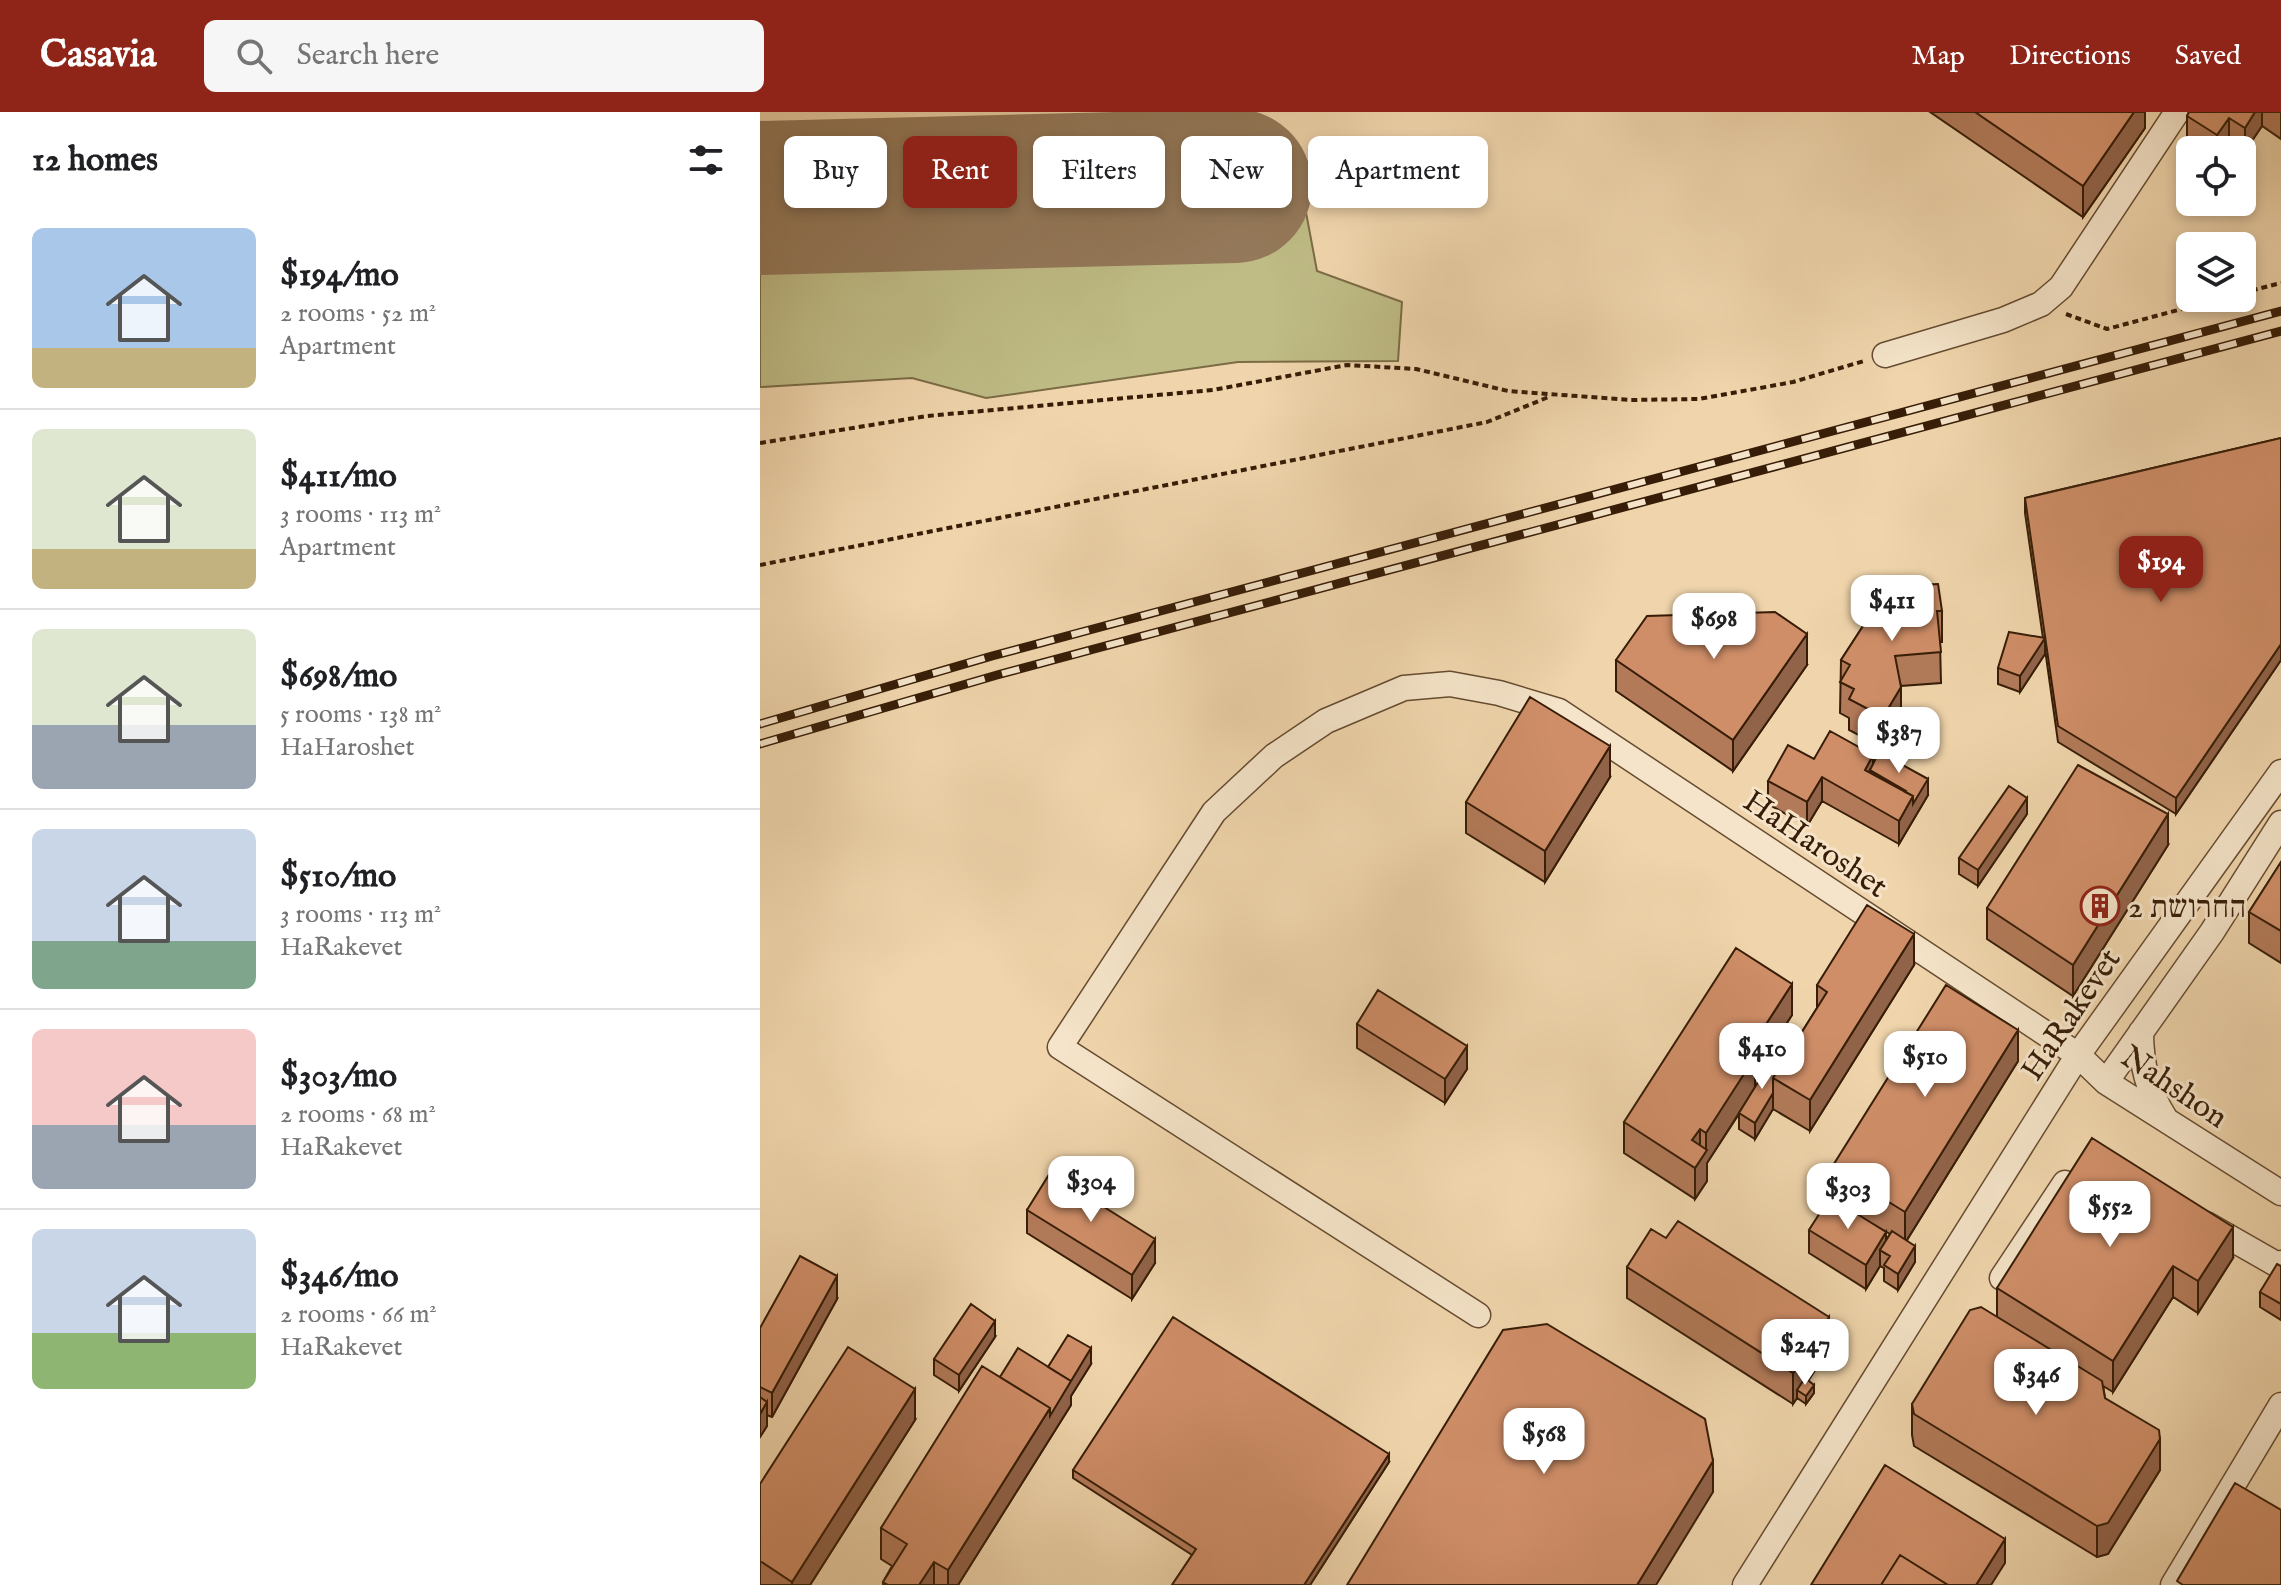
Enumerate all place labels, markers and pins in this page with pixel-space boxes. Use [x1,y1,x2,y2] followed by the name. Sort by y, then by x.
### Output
[2114,536,2208,604] pin: $194
[1845,575,1939,643] pin: $411
[1667,593,1761,661] pin: $698
[1852,707,1946,775] pin: $387
[2079,885,2121,927] building icon: החרושת 2
[2128,888,2246,929] place label: החרושת 2
[1715,1023,1809,1091] pin: $410
[1878,1031,1972,1099] pin: $510
[1044,1156,1138,1224] pin: $304
[1801,1163,1895,1231] pin: $303
[2063,1181,2157,1249] pin: $552
[1758,1319,1852,1387] pin: $247
[1989,1349,2083,1417] pin: $346
[1497,1408,1591,1476] pin: $568

